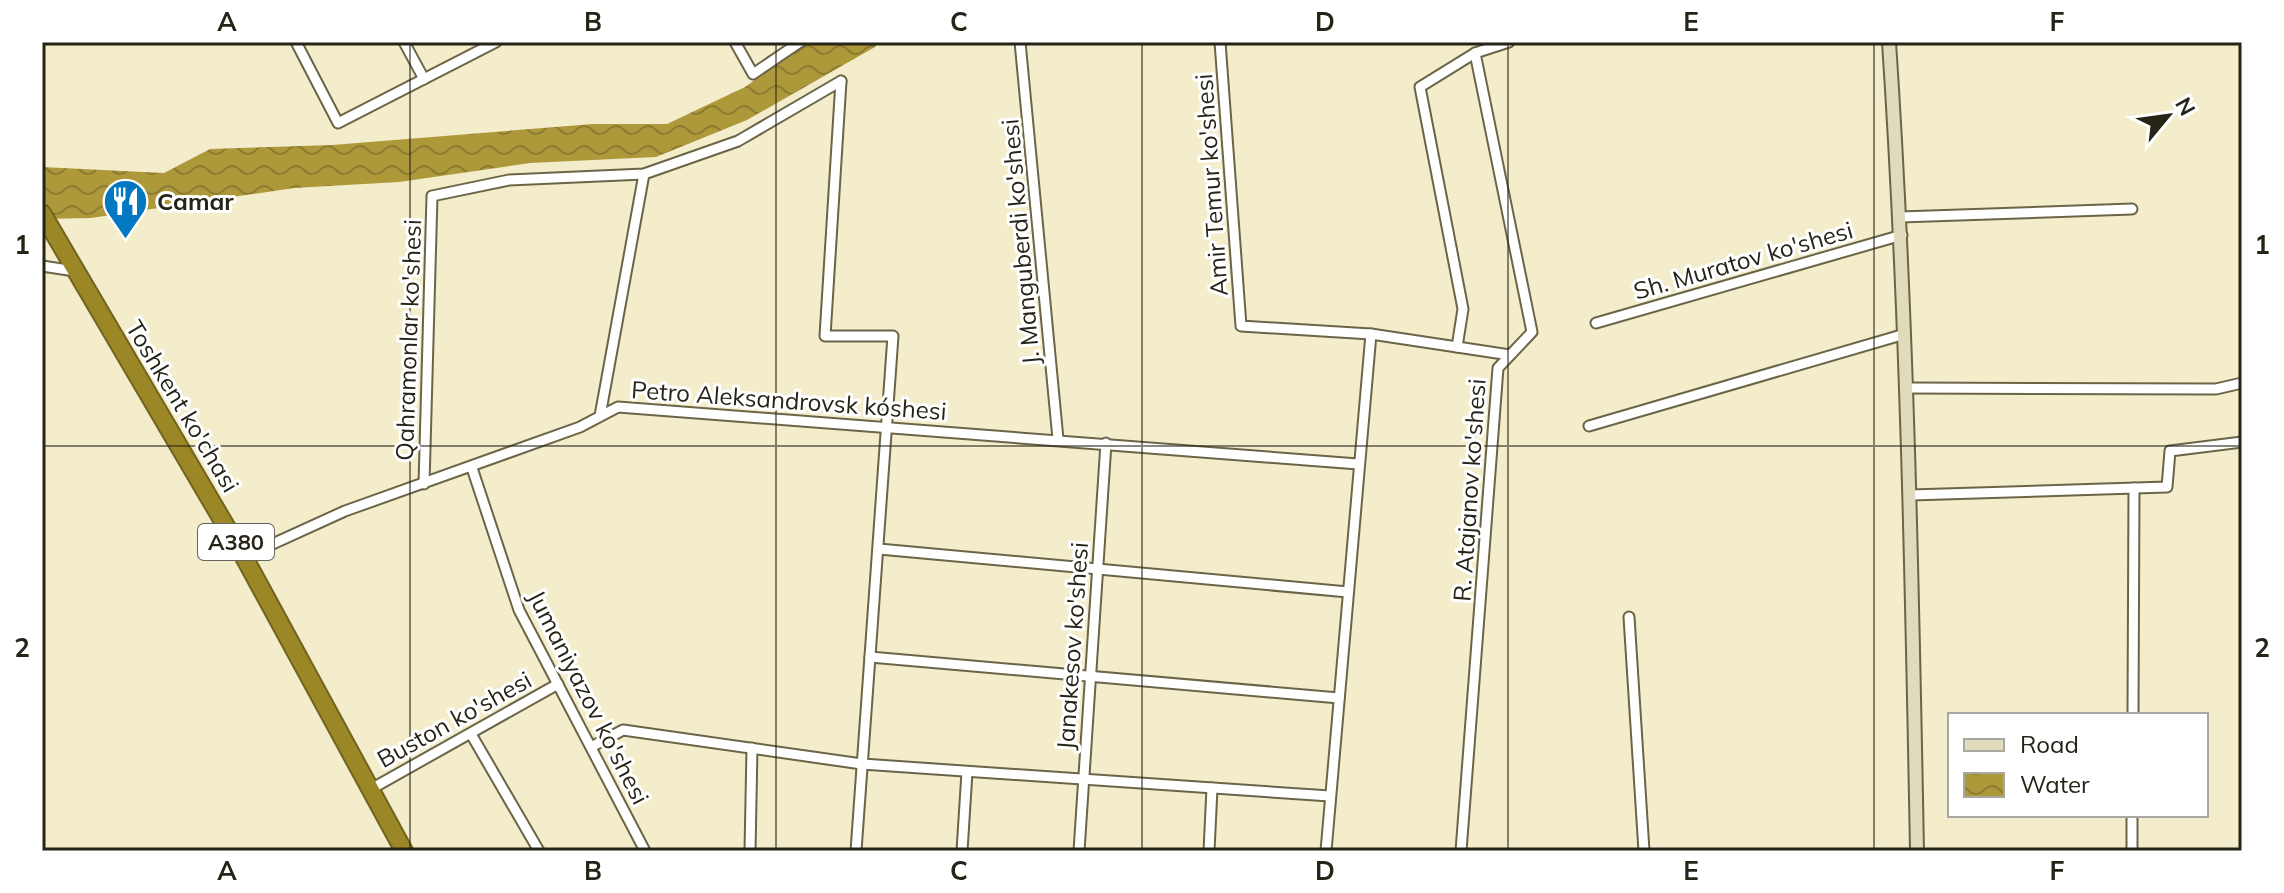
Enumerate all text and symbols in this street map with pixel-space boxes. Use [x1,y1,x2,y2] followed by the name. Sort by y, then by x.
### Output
[217,5,237,38] text: A
[584,5,602,38] text: B
[950,5,968,38] text: C
[1315,5,1335,38] text: D
[1683,5,1699,38] text: E
[2050,5,2065,38] text: F
[1188,73,1234,297] street label: Amir Temur ko'shesi
[2128,76,2208,156] north arrow
[2169,92,2202,120] text: N
[994,118,1046,366] street label: J. Manguberdi ko'shesi
[102,177,150,240] restaurant icon: Camar
[157,186,234,216] place label: Camar
[1630,214,1856,306] street label: Sh. Muratov ko'shesi
[389,219,427,461] street label: Qahramonlar ko'shesi
[14,228,30,261] text: 1
[2254,228,2270,261] text: 1
[120,315,246,497] street label: Toshkent ko'chasi
[630,374,948,426] street label: Petro Aleksandrovsk kóshesi
[1446,378,1492,602] street label: R. Atajanov ko'shesi
[198,524,274,560] road number: A380
[1050,541,1094,751] street label: Janakesov ko'shesi
[522,585,656,809] street label: Jumaniyazov ko'shesi
[14,631,30,664] text: 2
[2254,631,2270,664] text: 2
[372,664,536,774] street label: Buston ko'shesi
[1948,713,2208,817] legend
[2020,729,2079,759] text: Road
[2020,769,2090,799] text: Water
[217,854,237,887] text: A
[584,854,602,887] text: B
[950,854,968,887] text: C
[1315,854,1335,887] text: D
[1683,854,1699,887] text: E
[2050,854,2065,887] text: F

